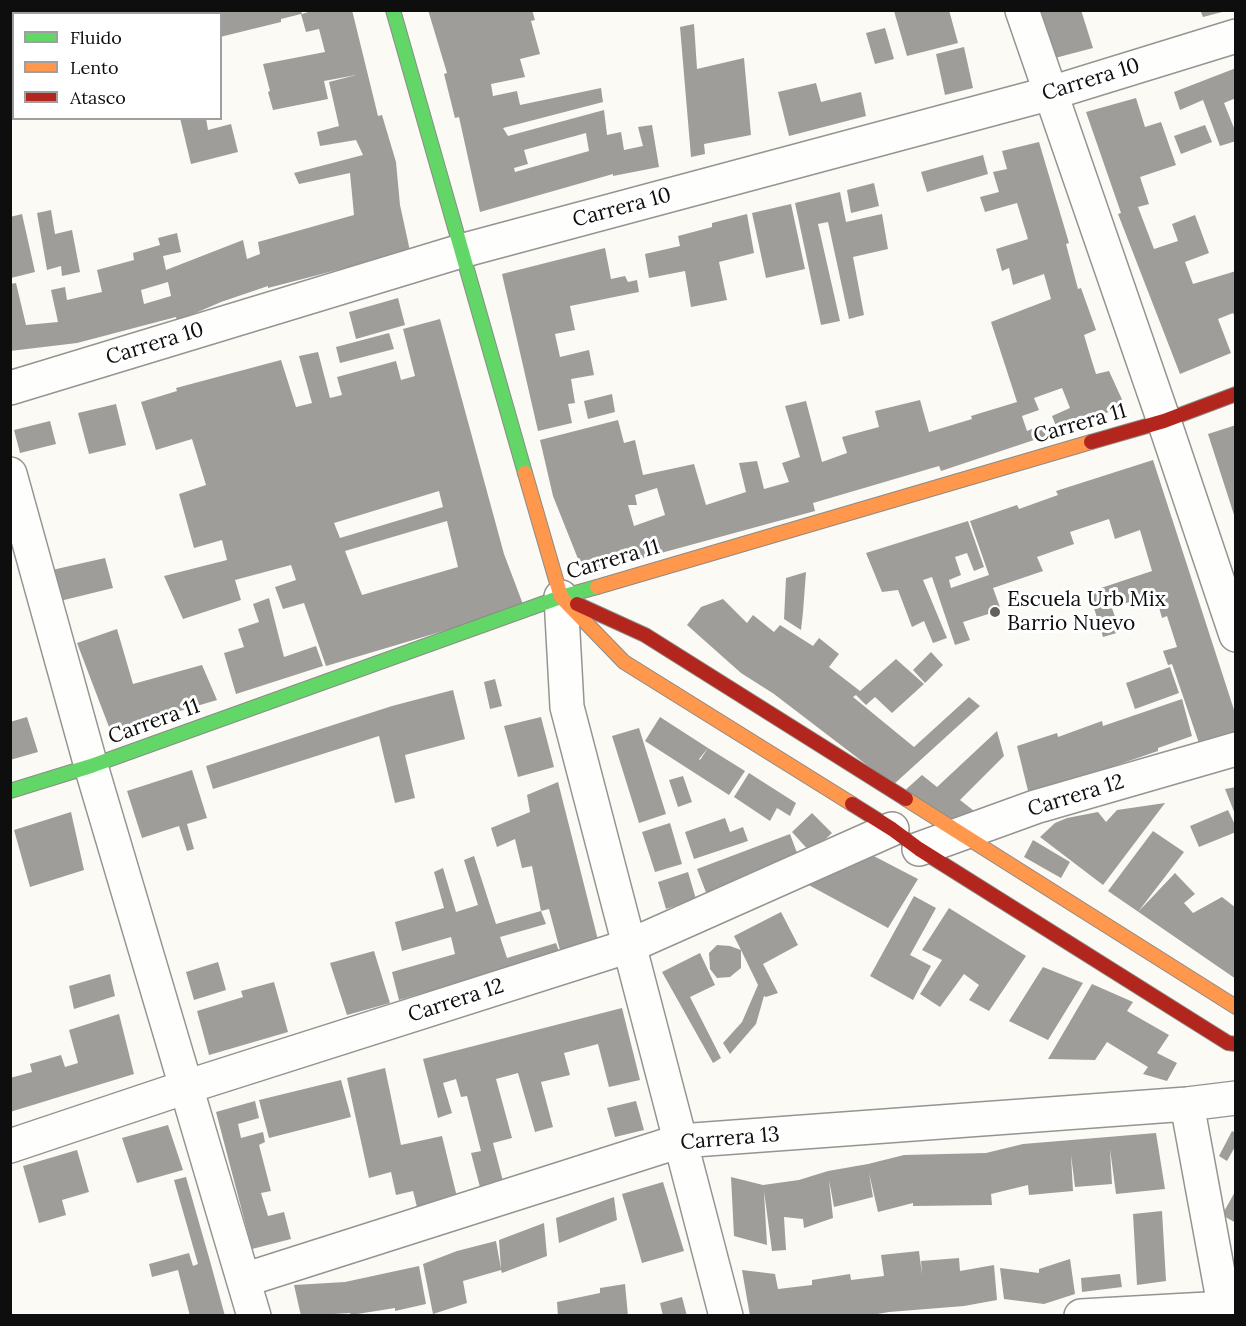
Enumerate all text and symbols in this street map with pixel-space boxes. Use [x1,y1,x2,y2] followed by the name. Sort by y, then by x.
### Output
[12,12,222,120] legend
[70,26,122,49] text: Fluido
[1039,53,1143,107] street label: Carrera 10
[70,56,118,79] text: Lento
[70,86,126,109] text: Atasco
[570,183,674,233] street label: Carrera 10
[103,317,207,371] street label: Carrera 10
[1031,399,1129,449] street label: Carrera 11
[564,535,662,585] street label: Carrera 11
[1007,587,1166,637] place label: Escuela Urb Mix Barrio Nuevo
[988,605,1002,619] marker: Escuela Urb Mix Barrio Nuevo
[105,694,203,750] street label: Carrera 11
[1025,769,1127,823] street label: Carrera 12
[405,974,507,1028] street label: Carrera 12
[679,1122,781,1156] street label: Carrera 13

